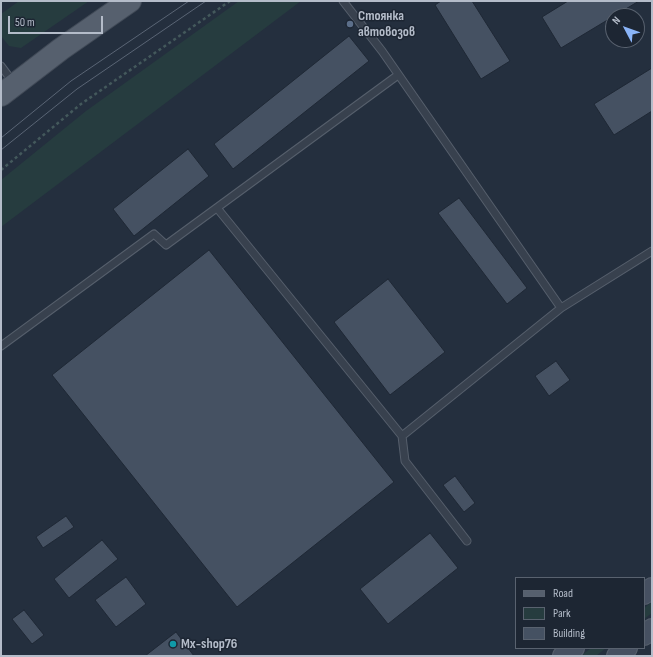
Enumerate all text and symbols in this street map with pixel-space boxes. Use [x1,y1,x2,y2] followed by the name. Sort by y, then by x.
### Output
[10,8,105,34] scale bar
[358,8,415,40] place label: Стоянка автовозов
[605,8,645,48] north arrow
[609,14,623,27] text: N
[15,15,35,30] text: 50 m
[345,19,355,29] marker: Стоянка автовозов
[515,577,645,649] legend
[553,586,573,601] text: Road
[553,606,571,621] text: Park
[553,626,585,641] text: Building
[181,636,237,652] place label: Mx-shop76
[168,639,178,649] marker: Mx-shop76

